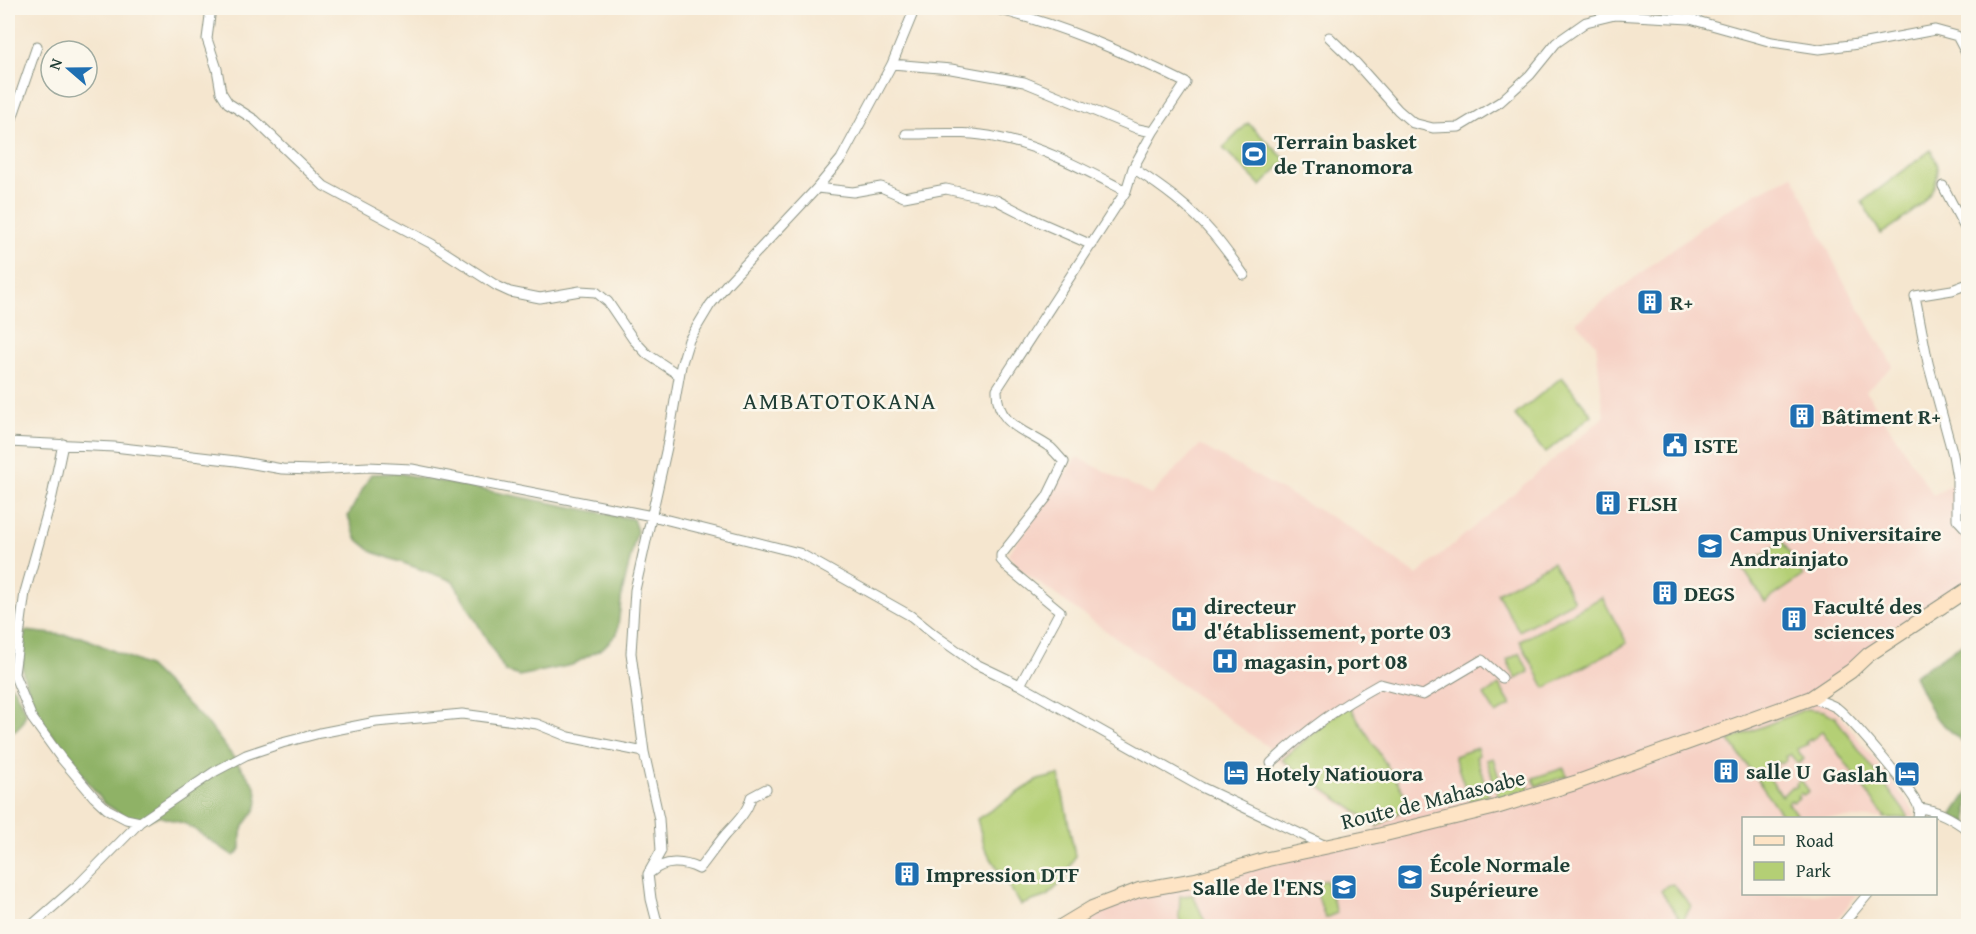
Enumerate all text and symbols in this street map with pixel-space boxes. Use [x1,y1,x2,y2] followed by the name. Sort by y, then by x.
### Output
[39,39,99,99] north arrow
[42,54,68,73] text: N
[1274,125,1418,182] place label: Terrain basket de Tranomora
[1239,139,1269,169] sports icon: Terrain basket de Tranomora
[1670,286,1693,318] place label: R+
[1635,287,1665,317] building icon: R+
[743,383,937,418] district label: AMBATOTOKANA
[1822,400,1941,432] place label: Bâtiment R+
[1787,401,1817,431] building icon: Bâtiment R+
[1694,429,1738,461] place label: ISTE
[1660,430,1690,460] public building icon: ISTE
[1628,487,1678,519] place label: FLSH
[1593,488,1623,518] building icon: FLSH
[1730,517,1942,574] place label: Campus Universitaire Andrainjato
[1695,531,1725,561] school or university icon: Campus Universitaire Andrainjato
[1684,577,1735,609] place label: DEGS
[1650,578,1680,608] building icon: DEGS
[1204,590,1452,647] place label: directeur d'établissement, porte 03
[1814,590,1922,647] place label: Faculté des sciences
[1169,604,1199,634] hospital icon: directeur d'établissement, porte 03
[1779,604,1809,634] building icon: Faculté des sciences
[1244,645,1408,677] place label: magasin, port 08
[1210,646,1240,676] hospital icon: magasin, port 08
[1746,755,1811,787] place label: salle U
[1711,756,1741,786] building icon: salle U
[1256,757,1424,789] place label: Hotely Natiouora
[1221,758,1251,788] hotel icon: Hotely Natiouora
[1823,758,1888,790] place label: Gaslah
[1892,759,1922,789] hotel icon: Gaslah
[1337,761,1529,837] street label: Route de Mahasoabe
[1742,817,1937,895] legend
[1796,827,1834,854] text: Road
[1430,848,1571,905] place label: École Normale Supérieure
[1796,857,1832,884] text: Park
[926,858,1079,890] place label: Impression DTF
[892,859,922,889] building icon: Impression DTF
[1395,862,1425,892] school or university icon: École Normale Supérieure
[1193,871,1324,903] place label: Salle de l'ENS
[1329,872,1359,902] school or university icon: Salle de l'ENS

